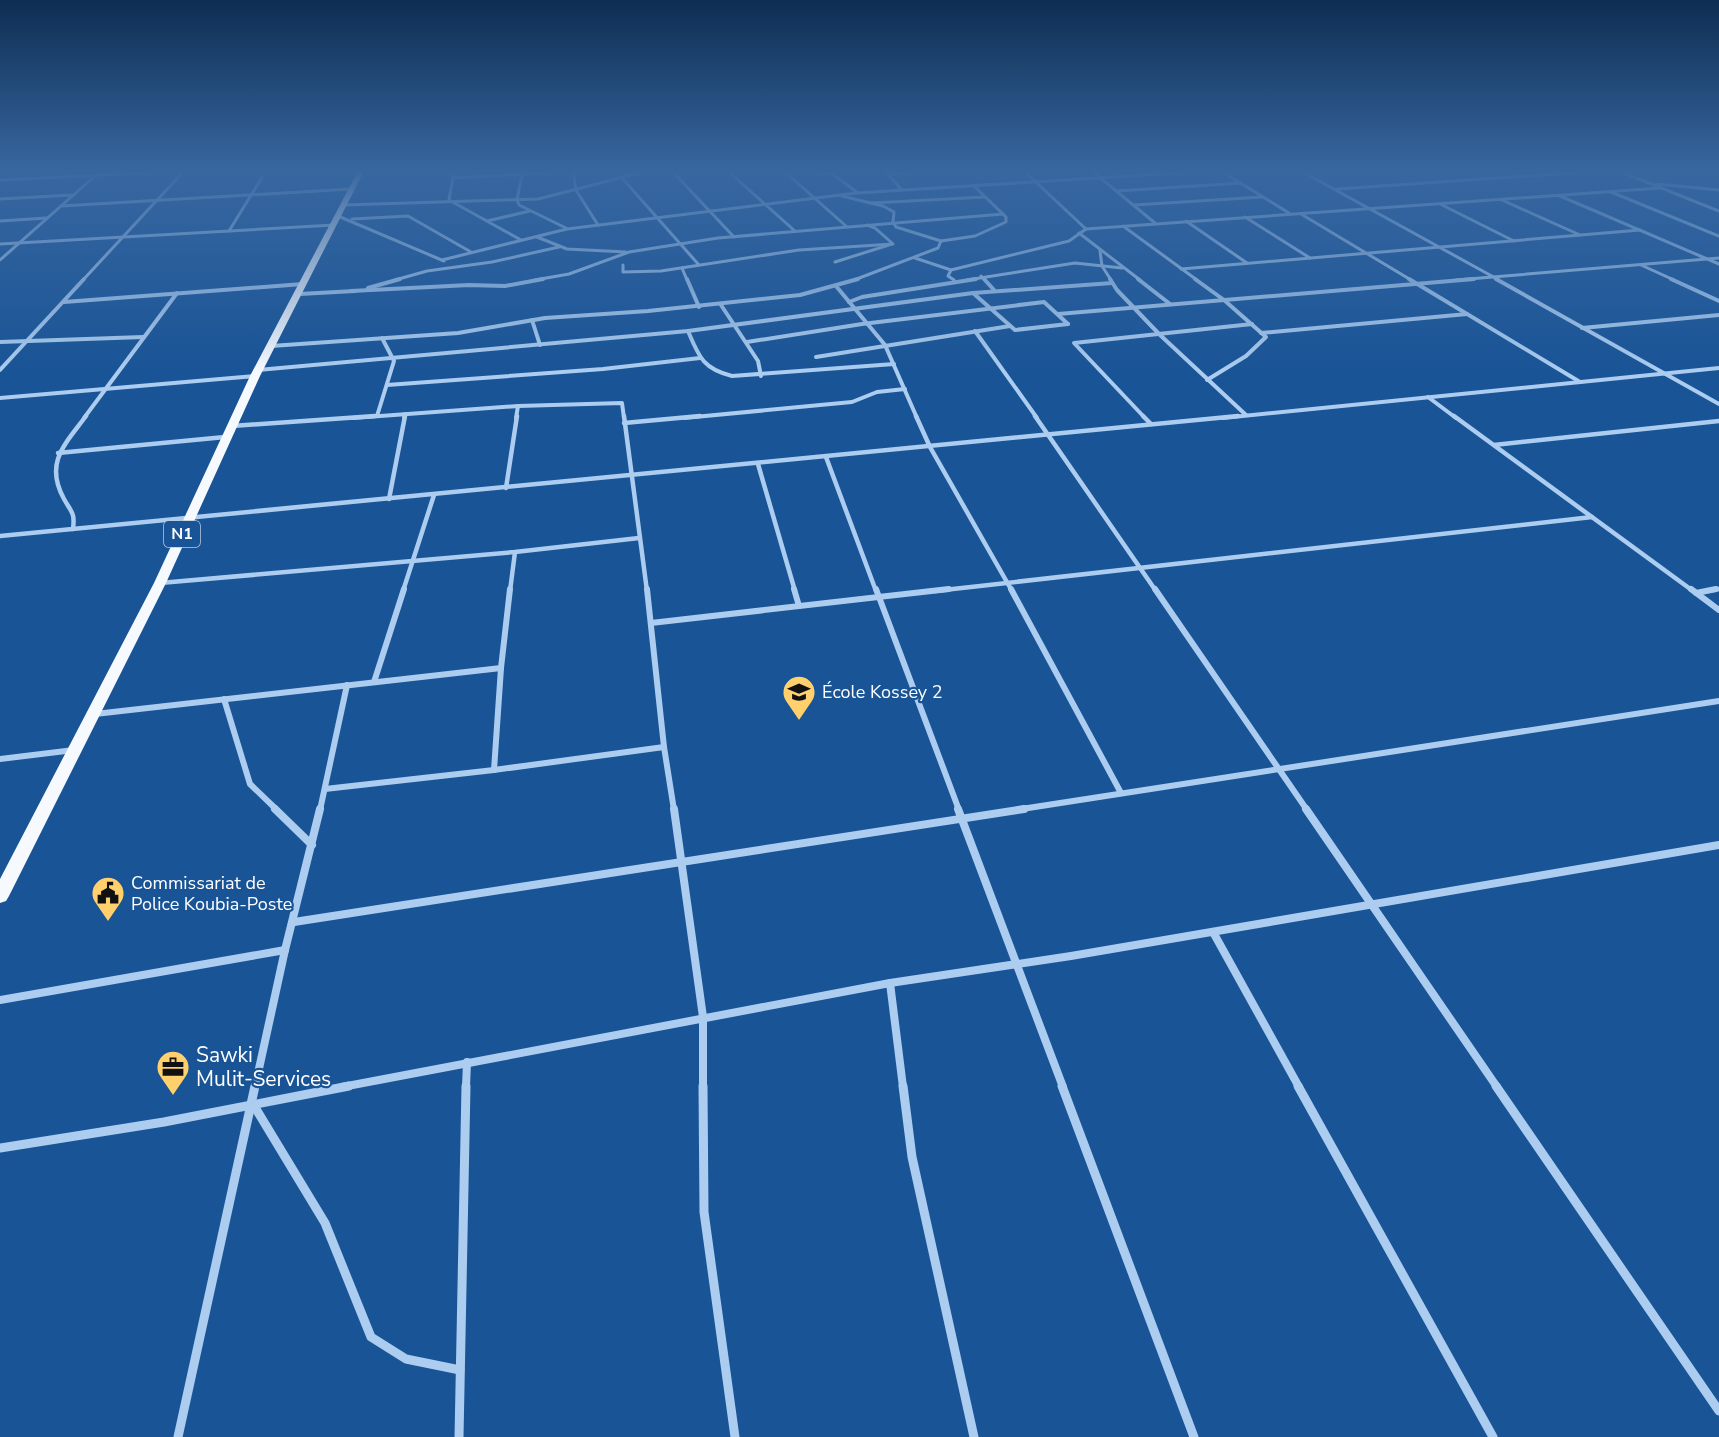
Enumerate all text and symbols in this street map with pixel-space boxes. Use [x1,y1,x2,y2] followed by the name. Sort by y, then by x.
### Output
[164,521,200,547] road number: N1
[781,674,817,721] school or university icon: École Kossey 2
[822,680,943,704] place label: École Kossey 2
[131,871,292,916] place label: Commissariat de Police Koubia-Poste
[90,875,126,922] public building icon: Commissariat de Police Koubia-Poste
[196,1041,331,1093] place label: Sawki Mulit-Services
[155,1049,191,1096] office icon: Sawki Mulit-Services

